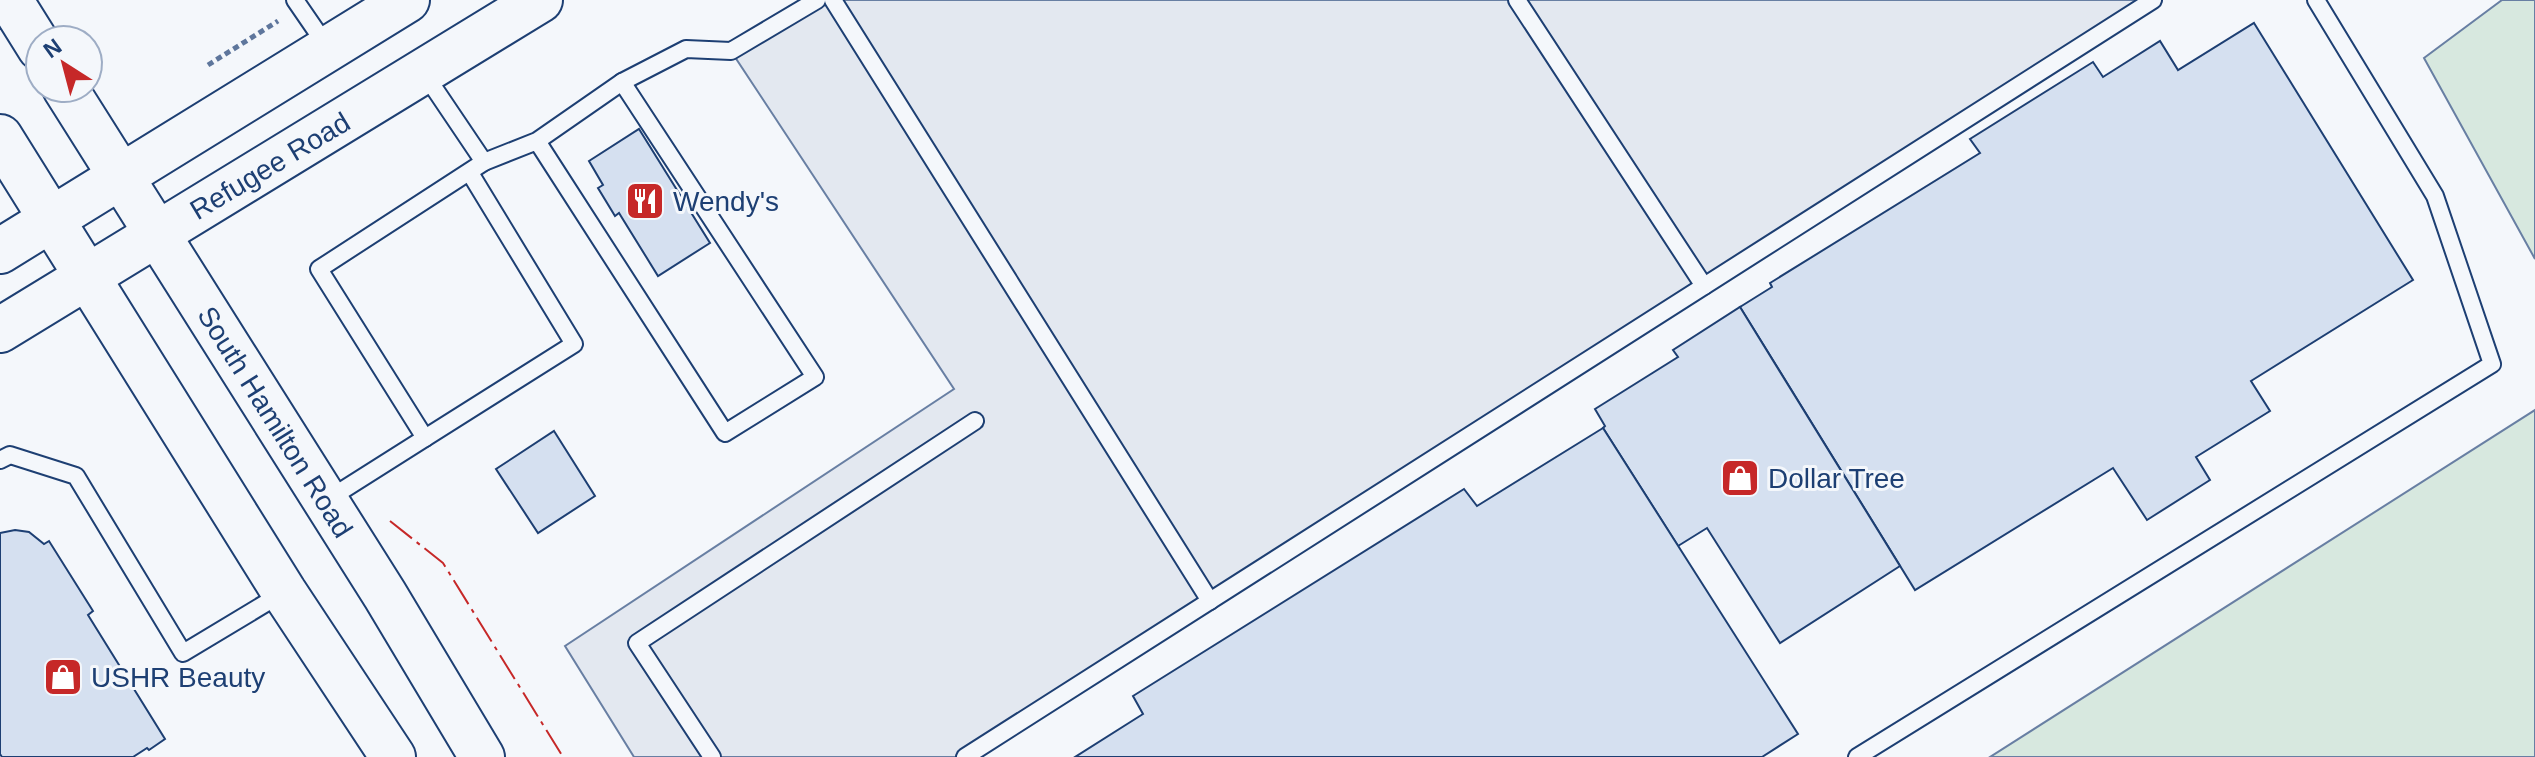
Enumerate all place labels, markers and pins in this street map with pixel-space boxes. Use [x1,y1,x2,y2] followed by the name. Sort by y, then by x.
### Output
[624,180,666,222] restaurant icon: Wendy's
[673,186,779,217] place label: Wendy's
[1719,457,1761,499] shop icon: Dollar Tree
[1768,463,1905,494] place label: Dollar Tree
[42,656,84,698] shop icon: USHR Beauty
[91,662,265,693] place label: USHR Beauty

